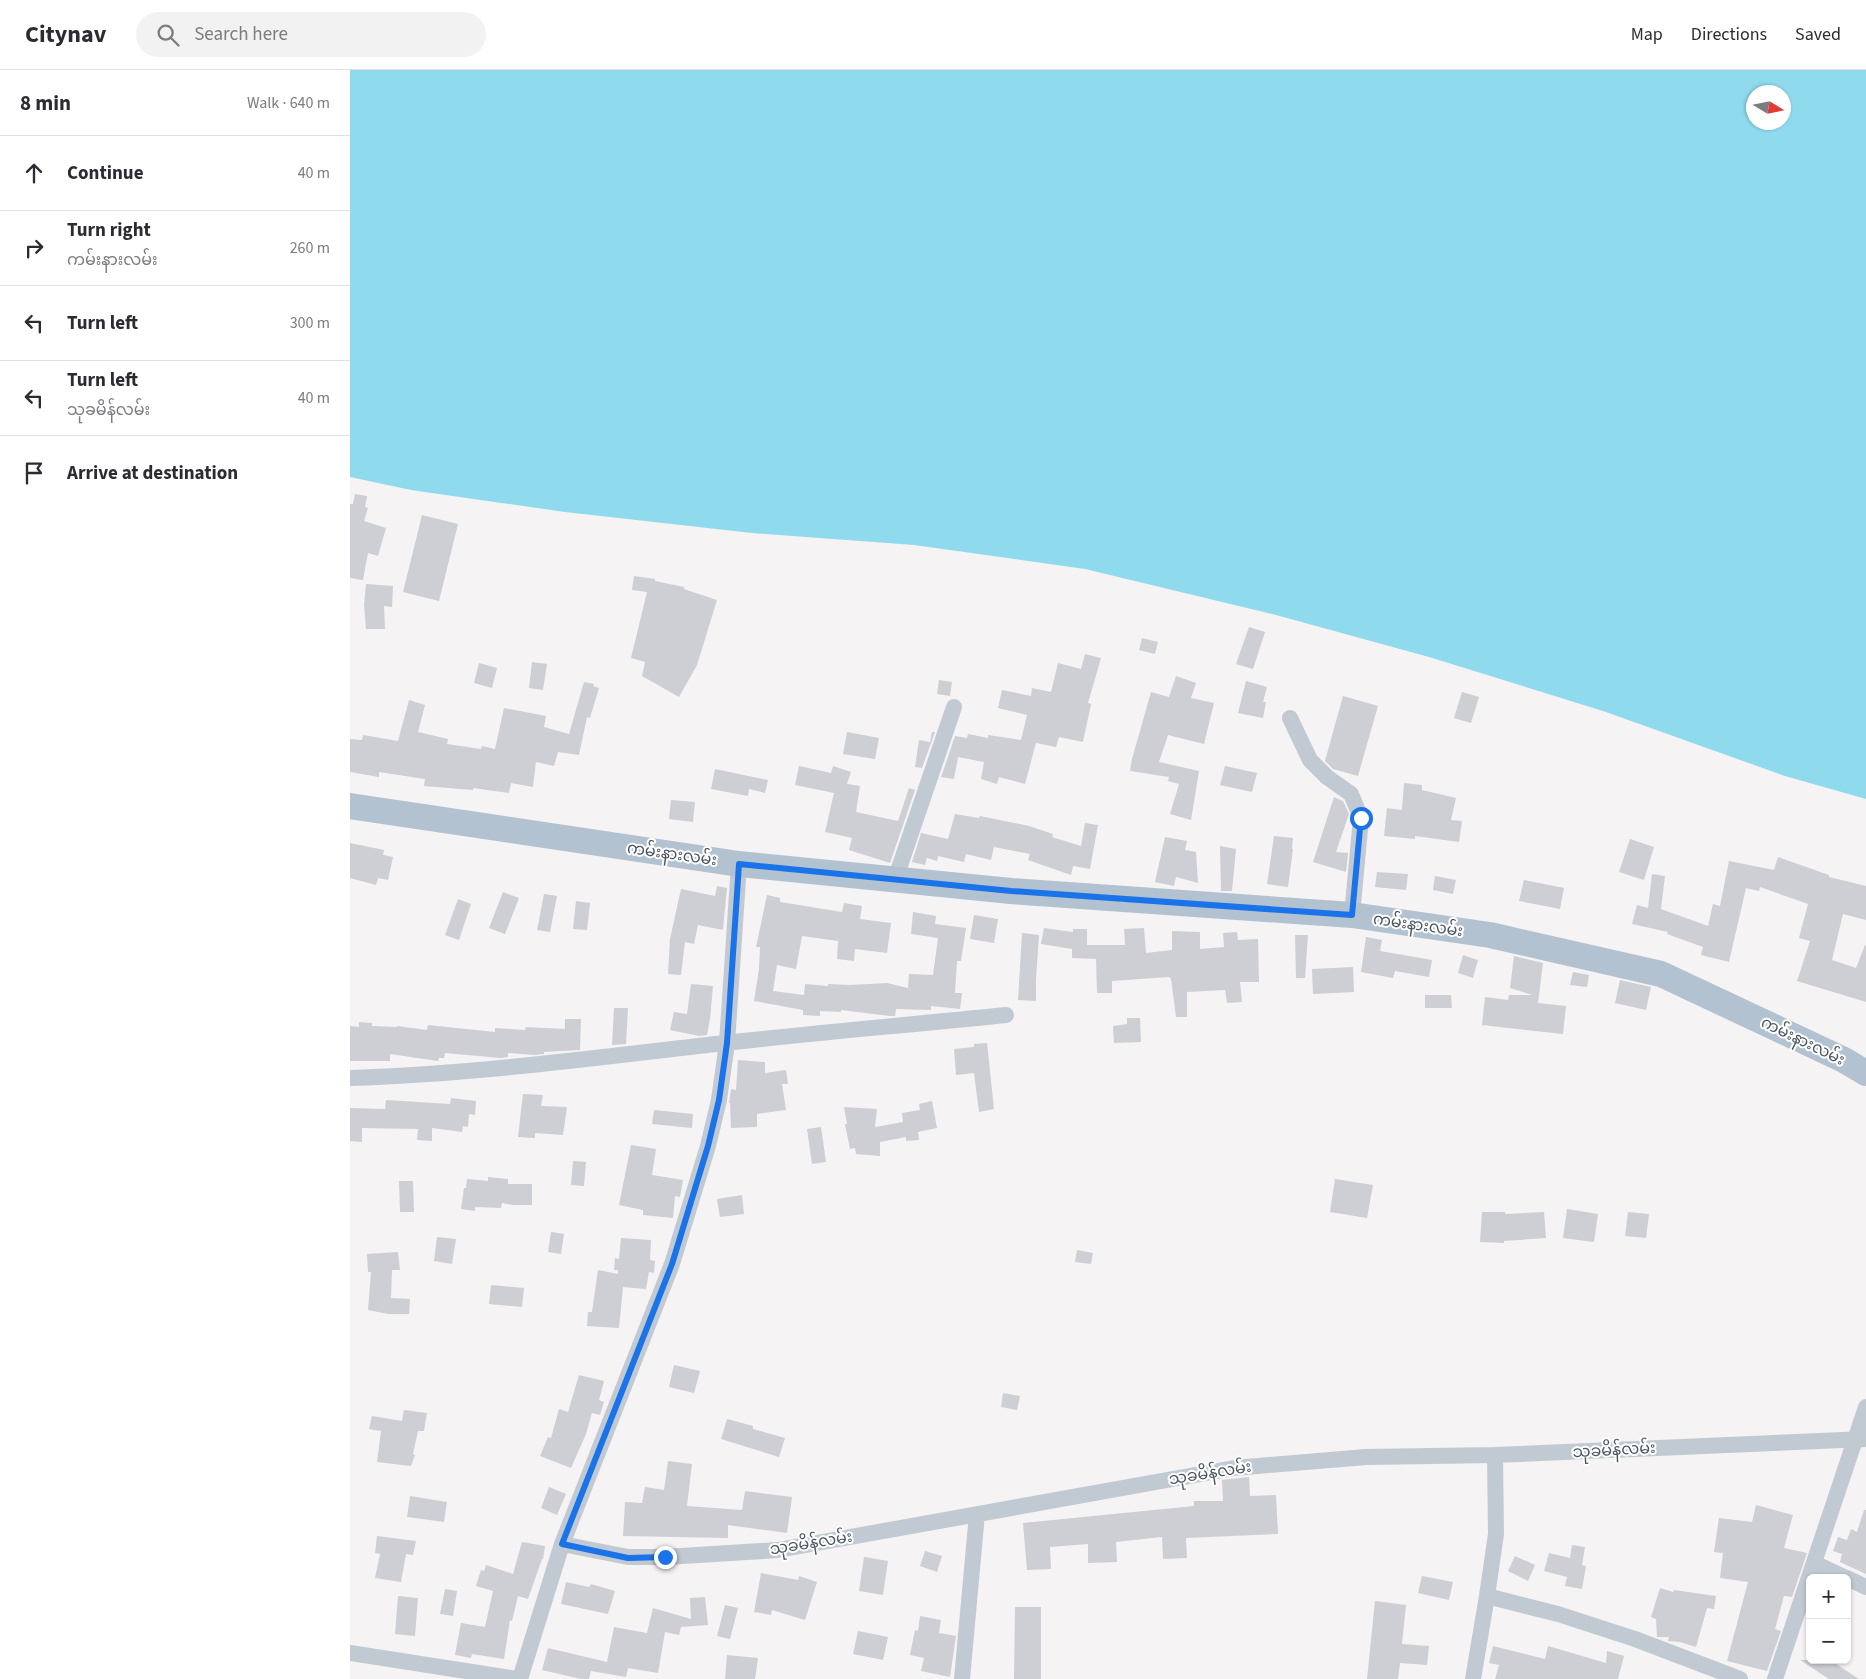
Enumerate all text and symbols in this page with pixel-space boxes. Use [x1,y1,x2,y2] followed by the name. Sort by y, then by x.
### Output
[136,12,486,57] search box
[25,17,106,52] text: Citynav
[154,21,182,49] icon: search
[194,21,288,48] text: Search here
[1631,22,1663,47] text: Map
[1691,22,1767,47] text: Directions
[1795,22,1841,47] text: Saved
[1746,85,1791,130] north arrow
[20,88,71,118] text: 8 min
[247,92,330,114] text: Walk · 640 m
[20,159,48,187] icon: ahead
[67,160,144,187] text: Continue
[298,162,330,184] text: 40 m
[67,217,151,244] text: Turn right
[20,234,48,262] icon: right
[290,237,330,259] text: 260 m
[67,249,158,271] text: ကမ်းနားလမ်း
[20,309,48,337] icon: left
[67,310,138,337] text: Turn left
[290,312,330,334] text: 300 m
[67,367,138,394] text: Turn left
[20,384,48,412] icon: left
[298,387,330,409] text: 40 m
[67,399,150,421] text: သုခမိန်လမ်း
[20,459,48,487] icon: arrive
[67,460,238,487] text: Arrive at destination
[1350,807,1373,830] route start
[625,836,719,873] street label: ကမ်းနားလမ်း
[1371,907,1465,944] street label: ကမ်းနားလမ်း
[1757,1010,1849,1073] street label: ကမ်းနားလမ်း
[1572,1436,1656,1466] street label: သုခမိန်လမ်း
[1167,1455,1253,1493] street label: သုခမိန်လမ်း
[768,1525,854,1563] street label: သုခမိန်လမ်း
[654,1546,677,1569] route end
[1806,1574,1851,1664] map controls
[1806,1574,1851,1619] button: +
[1806,1619,1851,1664] button: −

